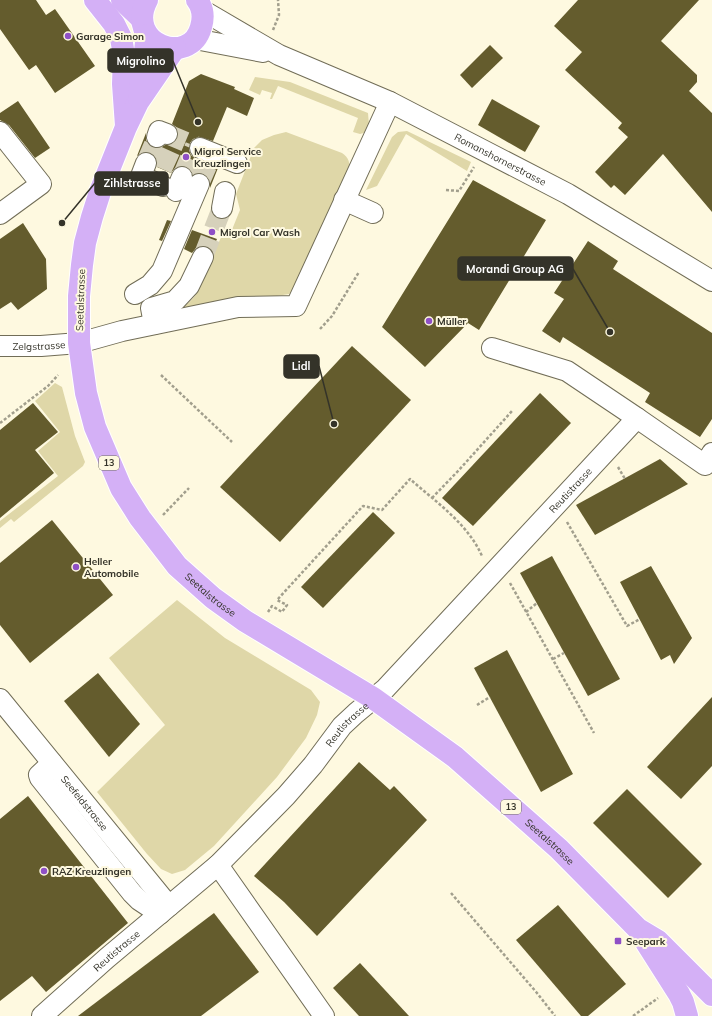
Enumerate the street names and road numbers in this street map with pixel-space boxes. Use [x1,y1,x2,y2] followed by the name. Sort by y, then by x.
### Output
[452,130,548,189] street label: Romanshornerstrasse
[73,269,88,331] street label: Seetalstrasse
[12,338,66,353] street label: Zelgstrasse
[99,456,119,470] road number: 13
[546,465,595,516] street label: Reutistrasse
[182,570,239,620] street label: Seetalstrasse
[323,699,371,750] street label: Reutistrasse
[58,773,111,833] street label: Seefeldstrasse
[501,800,521,814] road number: 13
[522,816,577,868] street label: Seetalstrasse
[90,927,143,974] street label: Reutistrasse

